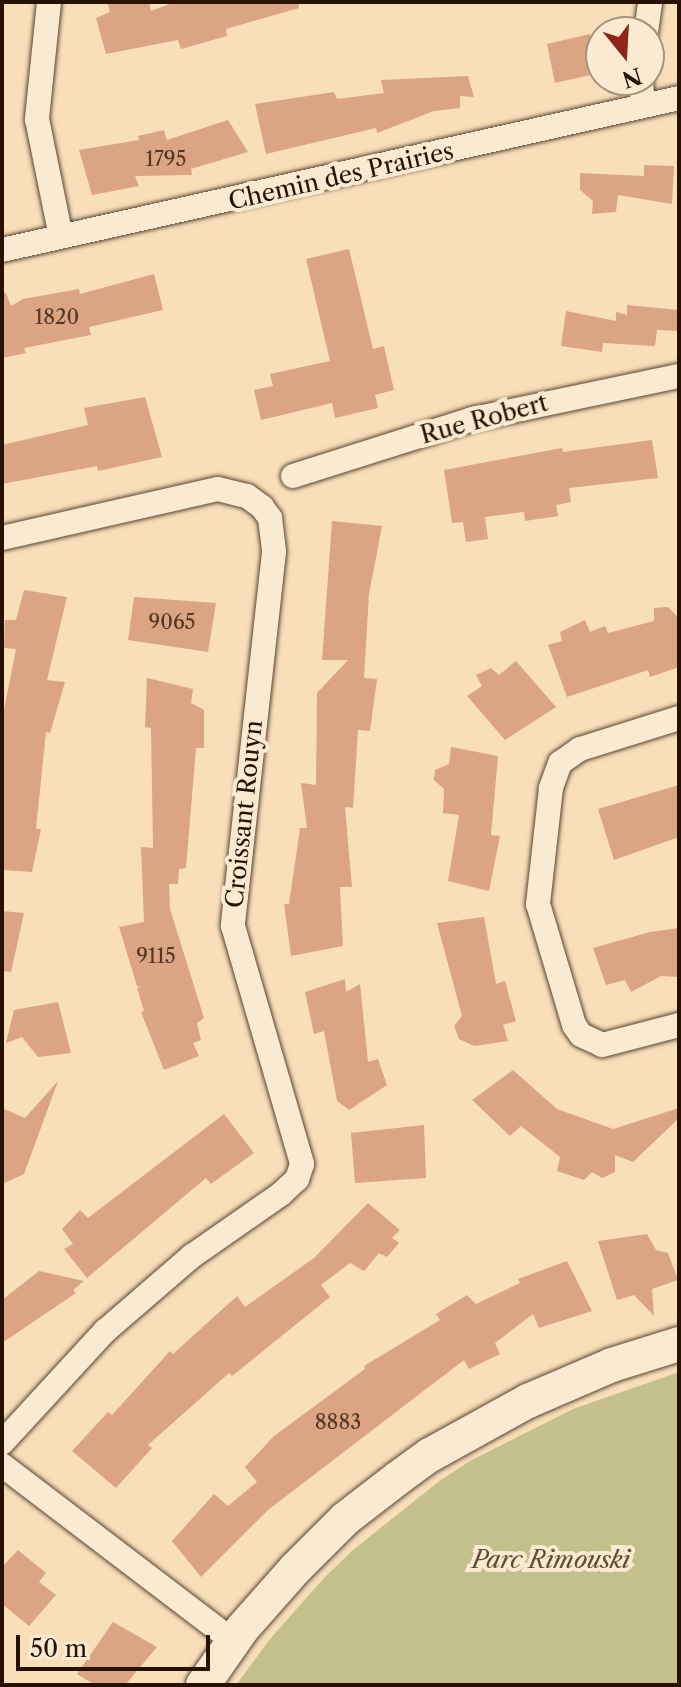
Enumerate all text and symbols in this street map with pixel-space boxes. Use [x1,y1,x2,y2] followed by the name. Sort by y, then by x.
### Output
[585,16,665,96] north arrow
[619,62,645,93] text: N
[226,136,456,216] street label: Chemin des Prairies
[146,147,186,171] house number: 1795
[35,305,79,329] house number: 1820
[417,388,551,450] street label: Rue Robert
[149,610,195,634] house number: 9065
[220,719,268,909] street label: Croissant Rouyn
[136,944,176,968] house number: 9115
[315,1410,361,1434] house number: 8883
[472,1546,630,1574] park label: Parc Rimouski
[20,1619,214,1669] scale bar
[30,1634,87,1663] text: 50 m

